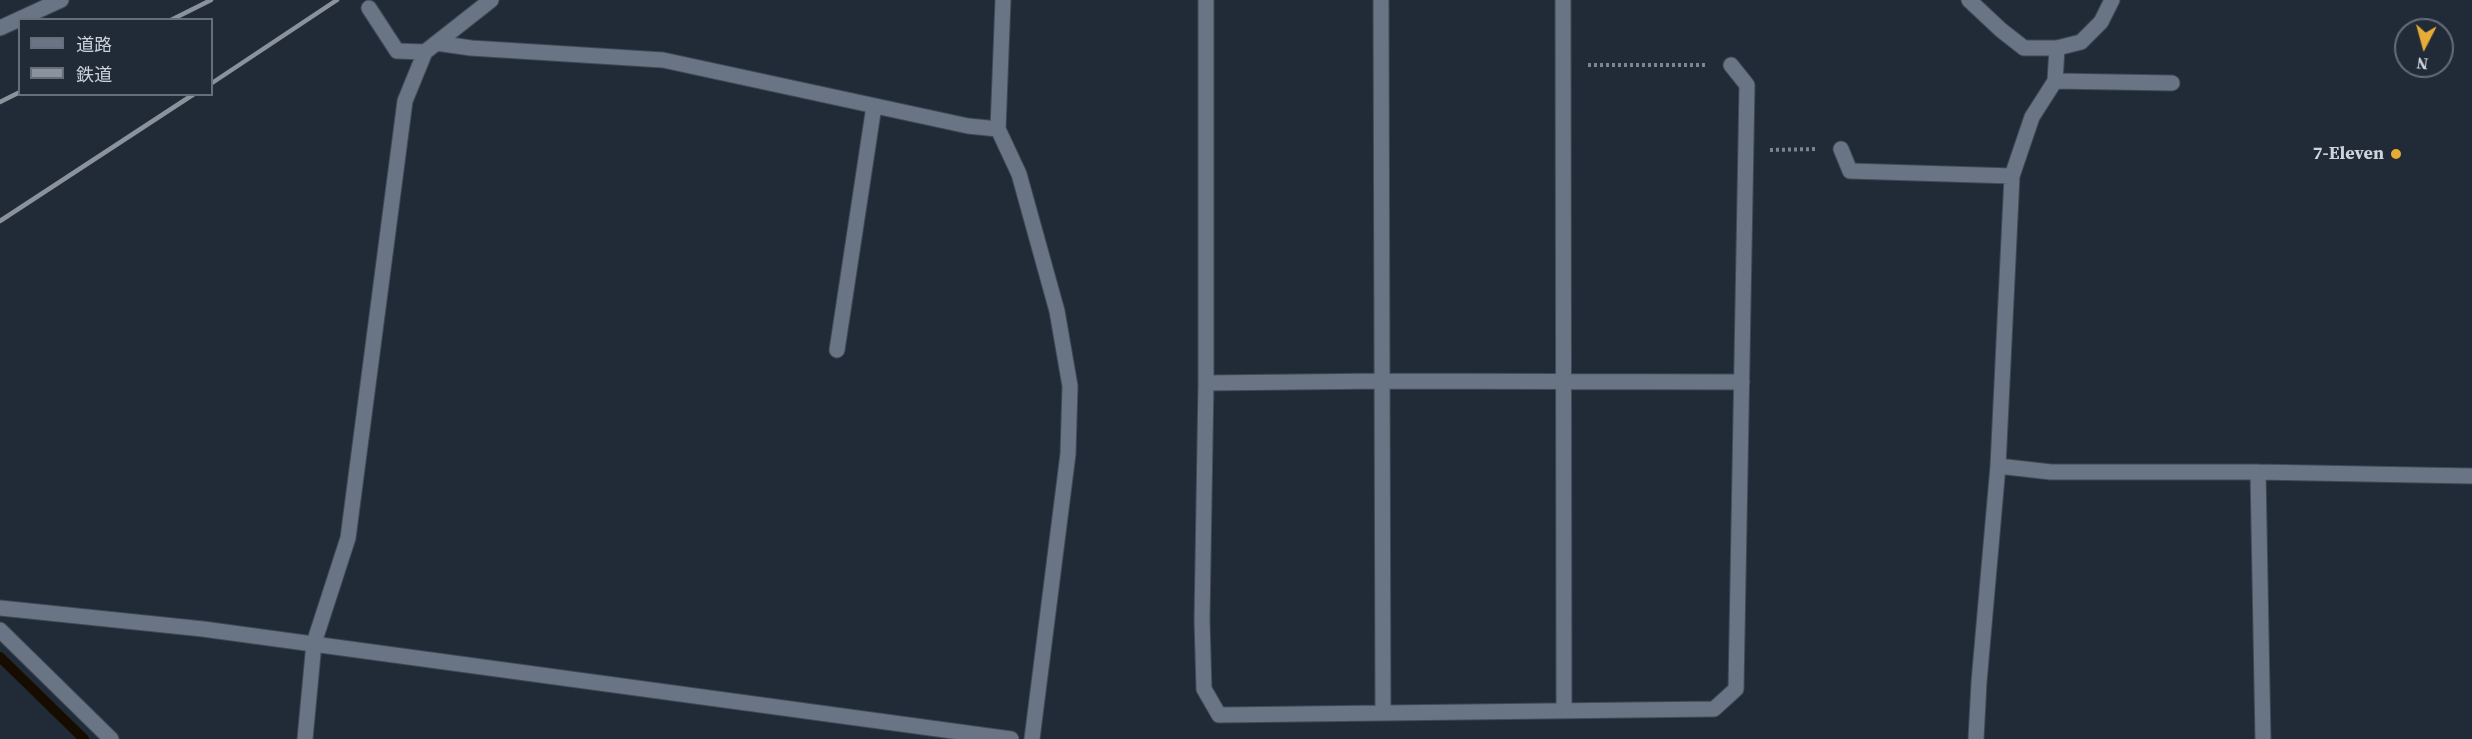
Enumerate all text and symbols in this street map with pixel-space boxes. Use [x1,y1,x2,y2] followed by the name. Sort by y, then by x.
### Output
[18,18,213,96] legend
[2394,18,2454,78] north arrow
[76,32,112,57] text: 道路
[2415,52,2429,75] text: N
[76,62,112,87] text: 鉄道
[2313,143,2384,165] place label: 7-Eleven
[2389,147,2403,161] marker: 7-Eleven

